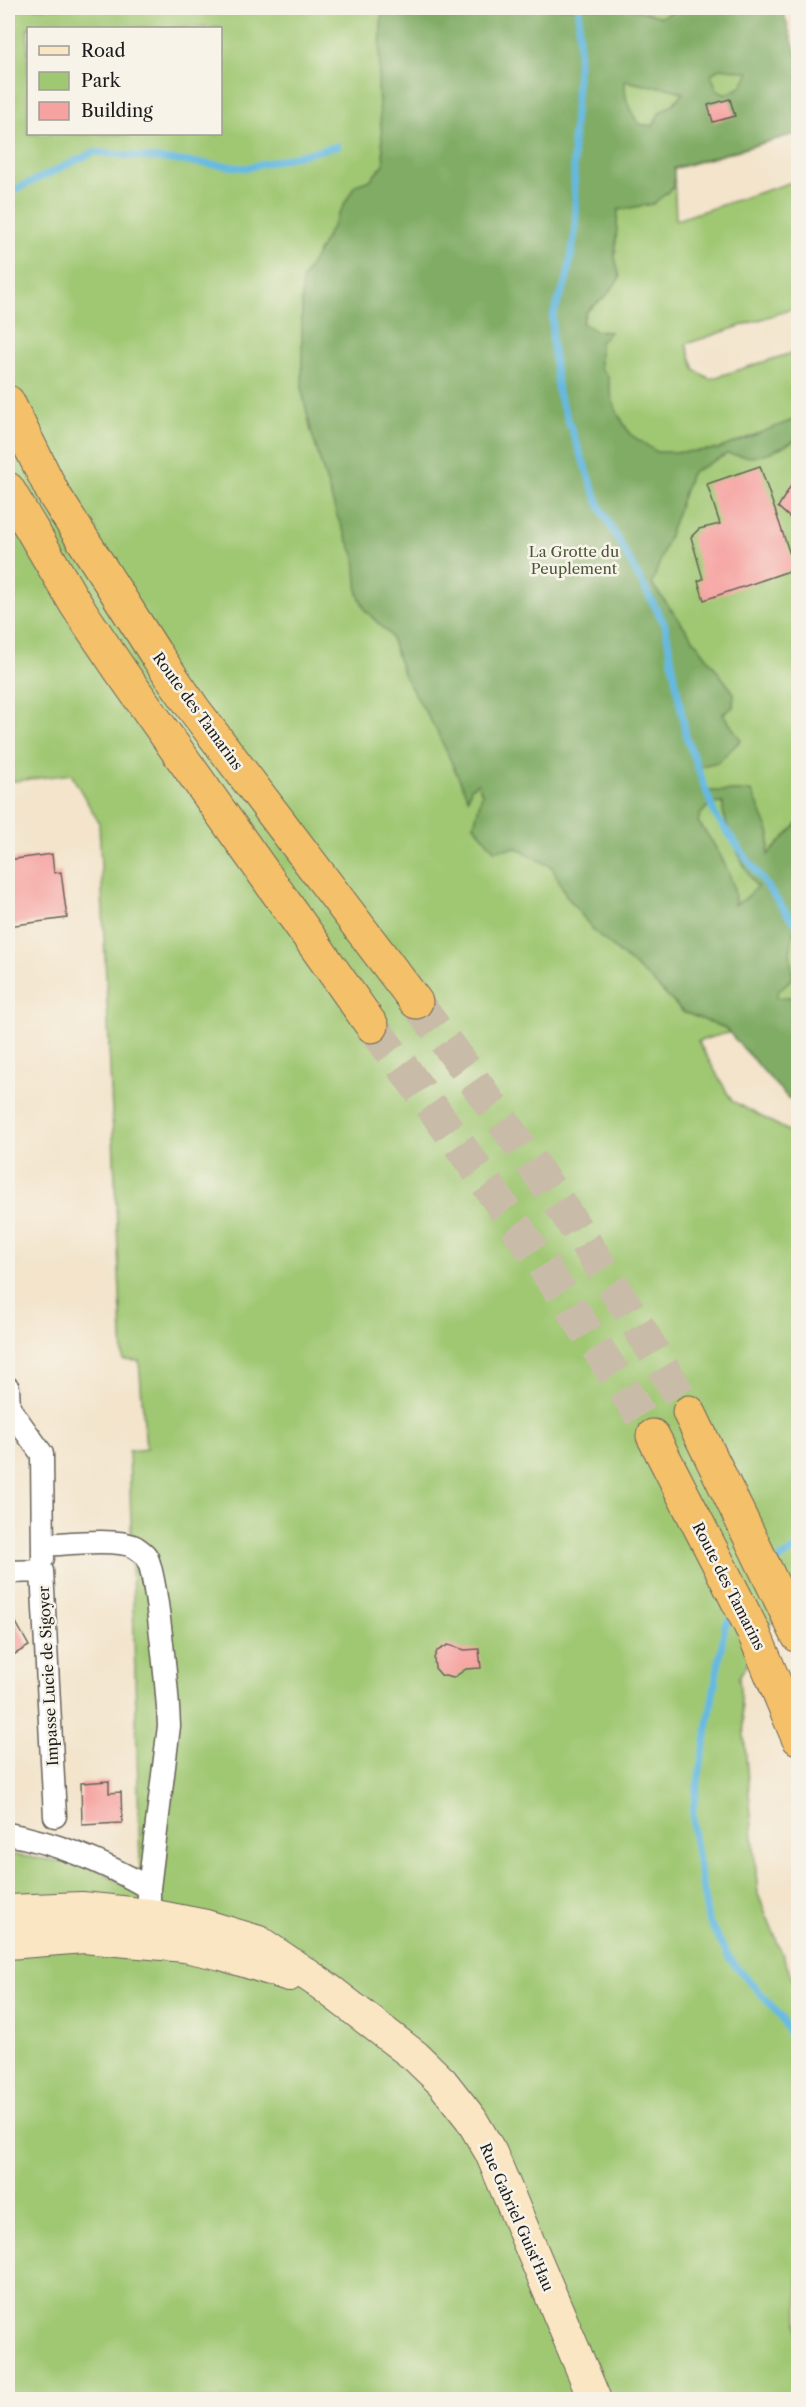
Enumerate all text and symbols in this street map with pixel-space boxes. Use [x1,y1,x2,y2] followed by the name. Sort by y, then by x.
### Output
[27,27,222,135] legend
[81,40,126,62] text: Road
[81,70,122,92] text: Park
[81,100,153,122] text: Building
[529,542,619,578] park label: La Grotte du Peuplement
[149,648,247,774] street label: Route des Tamarins
[689,1519,769,1653] street label: Route des Tamarins
[34,1585,62,1767] street label: Impasse Lucie de Sigoyer
[476,2140,558,2294] street label: Rue Gabriel Guist'Hau

